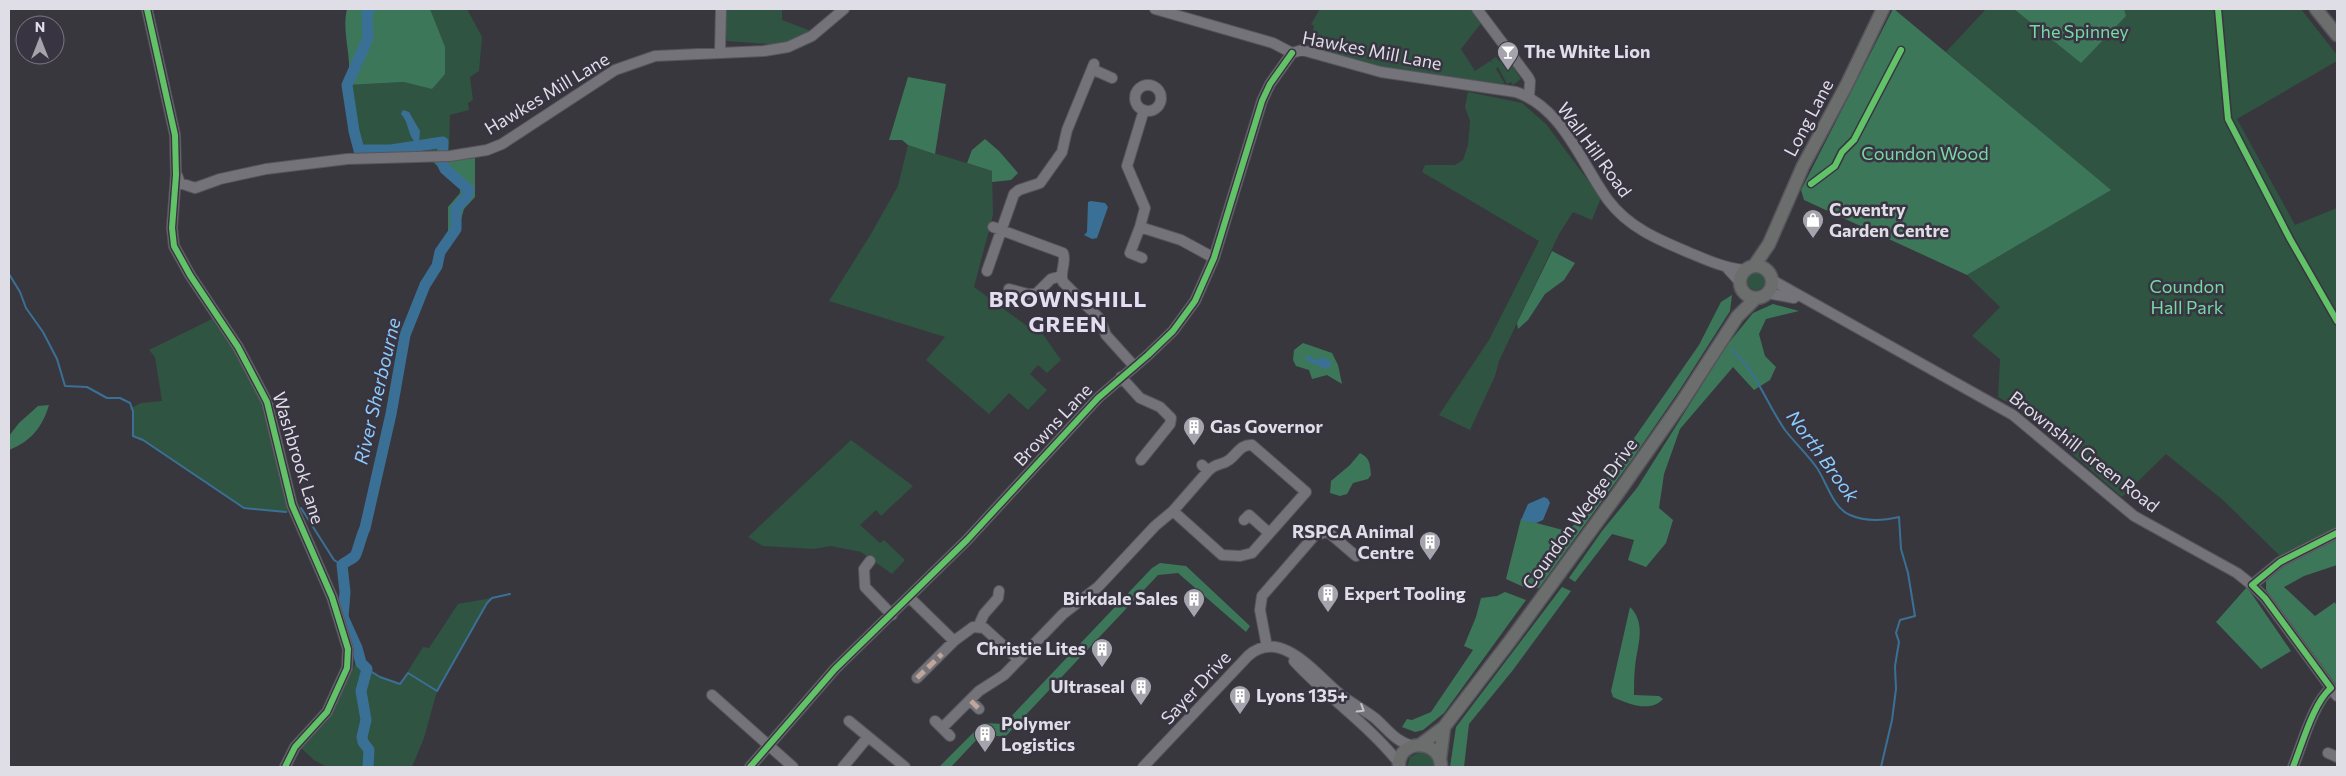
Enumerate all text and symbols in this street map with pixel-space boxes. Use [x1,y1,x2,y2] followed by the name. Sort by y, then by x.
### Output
[15,15,65,65] north arrow
[35,18,45,35] text: N
[2029,20,2129,42] park label: The Spinney
[1301,26,1444,74] street label: Hawkes Mill Lane
[1496,40,1520,71] bar icon: The White Lion
[1524,40,1650,62] place label: The White Lion
[480,47,613,139] street label: Hawkes Mill Lane
[1779,75,1838,160] street label: Long Lane
[1553,98,1637,201] street label: Wall Hill Road
[1861,142,1989,164] park label: Coundon Wood
[1829,198,1949,241] place label: Coventry Garden Centre
[1801,208,1825,239] shop icon: Coventry Garden Centre
[2150,275,2224,318] park label: Coundon Hall Park
[989,285,1147,337] district label: BROWNSHILL GREEN
[348,315,405,466] water label: River Sherbourne
[1008,378,1096,470] street label: Browns Lane
[2005,386,2164,517] street label: Brownshill Green Road
[268,389,330,526] street label: Washbrook Lane
[1782,405,1865,507] water label: North Brook
[1182,415,1206,446] building icon: Gas Governor
[1210,415,1323,437] place label: Gas Governor
[1517,434,1641,593] street label: Coundon Wedge Drive
[1292,520,1414,563] place label: RSPCA Animal Centre
[1418,530,1442,561] building icon: RSPCA Animal Centre
[1316,582,1340,613] building icon: Expert Tooling
[1344,582,1466,604] place label: Expert Tooling
[1063,587,1178,609] place label: Birkdale Sales
[1182,587,1206,618] building icon: Birkdale Sales
[976,637,1086,659] place label: Christie Lites
[1090,637,1114,668] building icon: Christie Lites
[1156,646,1235,729] street label: Sayer Drive
[1050,675,1125,697] place label: Ultraseal
[1129,675,1153,706] building icon: Ultraseal
[1228,684,1252,715] building icon: Lyons 135+
[1256,684,1348,706] place label: Lyons 135+
[1355,702,1364,712] one-way arrow
[1001,712,1075,755] place label: Polymer Logistics
[973,722,997,753] building icon: Polymer Logistics

